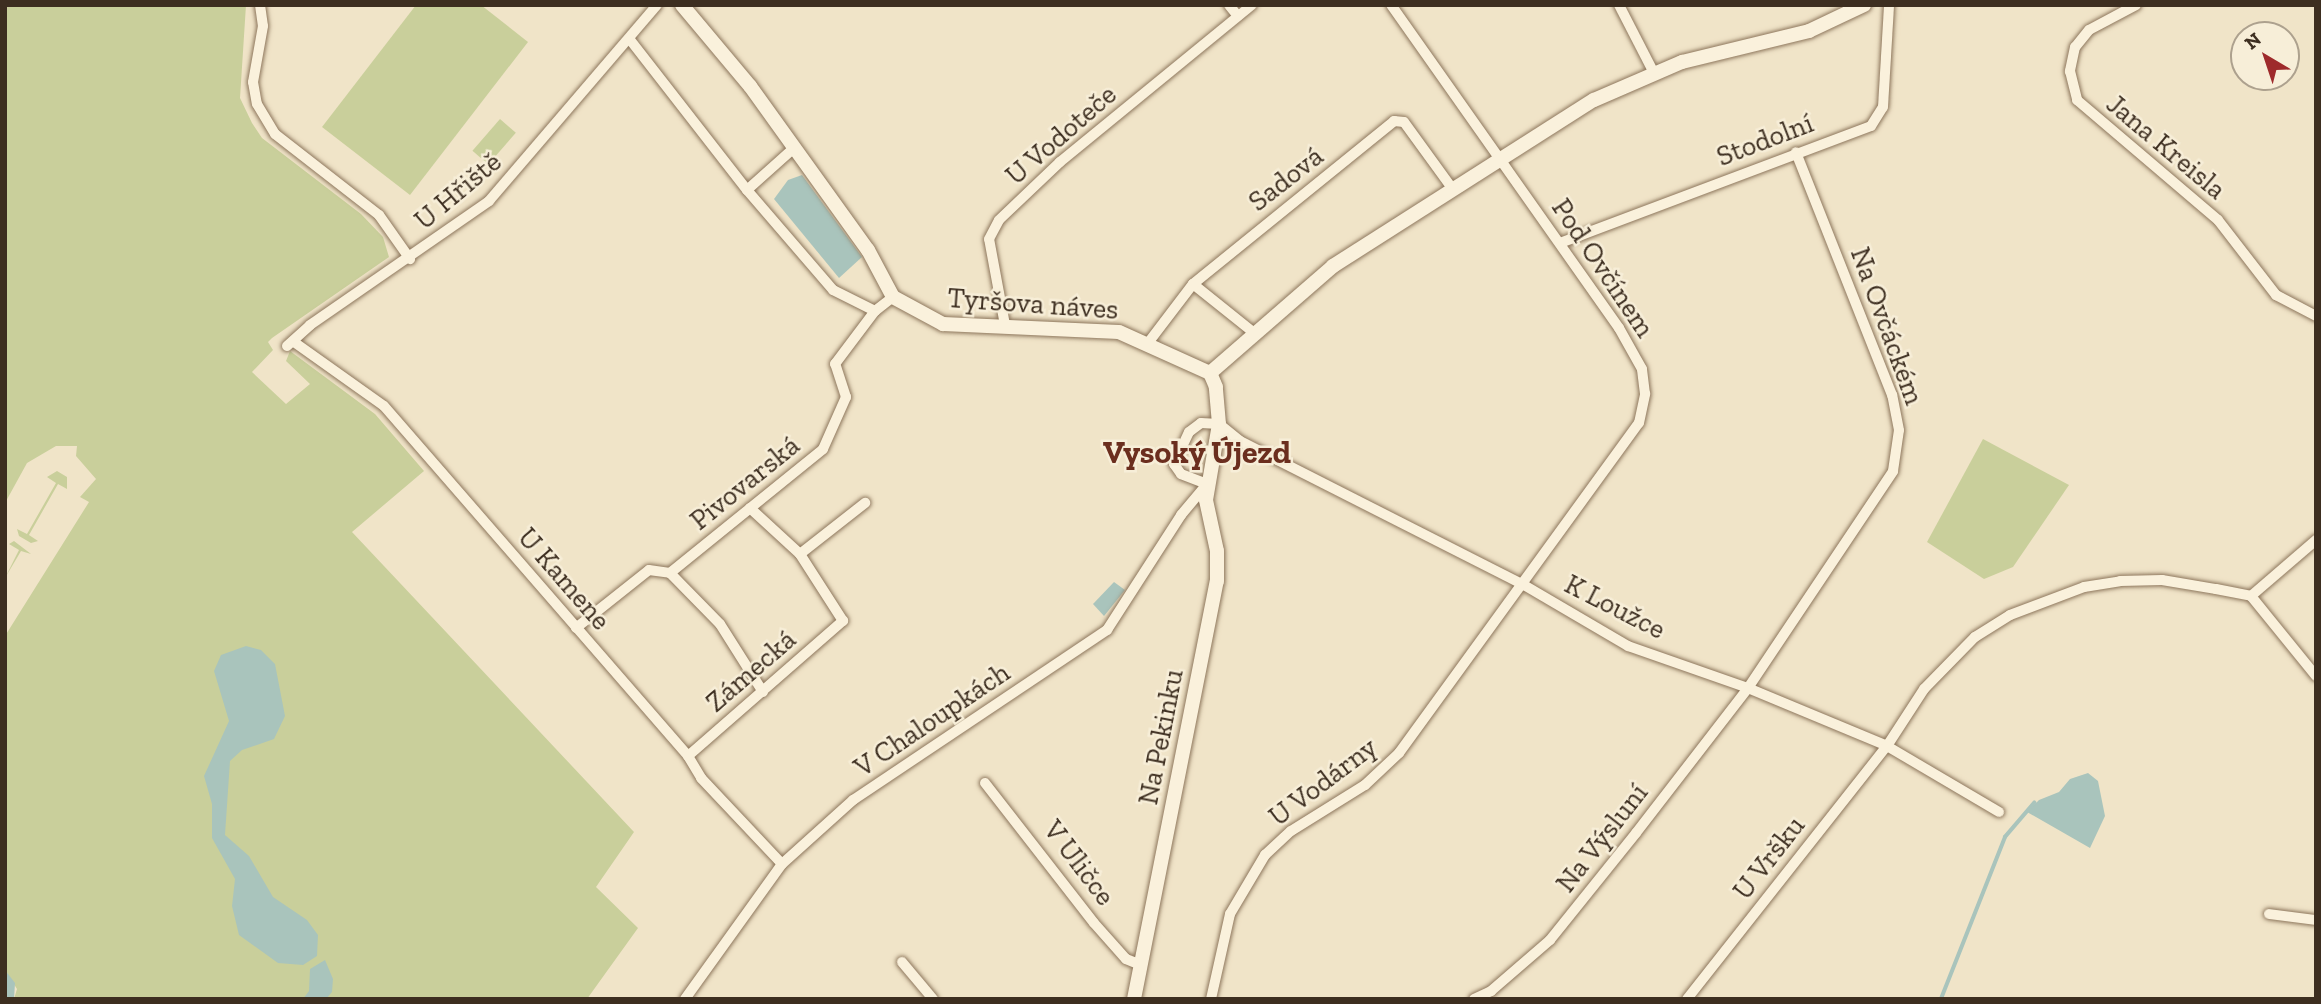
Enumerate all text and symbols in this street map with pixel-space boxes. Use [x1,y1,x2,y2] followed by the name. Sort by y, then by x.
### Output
[2230,21,2300,91] north arrow
[2240,27,2266,54] text: N
[998,78,1124,192] street label: U Vodoteče
[2099,87,2233,207] street label: Jana Kreisla
[1712,106,1818,174] street label: Stodolní
[1242,139,1330,219] street label: Sadová
[408,145,508,237] street label: U Hřiště
[1544,192,1662,344] street label: Pod Ovčínem
[1843,243,1931,409] street label: Na Ovčáckém
[946,281,1120,327] street label: Tyršova náves
[683,429,807,537] street label: Pivovarská
[1103,433,1291,471] district label: Vysoký Újezd
[510,521,618,637] street label: U Kamene
[1559,567,1671,647] street label: K Loužce
[699,623,803,719] street label: Zámecká
[847,655,1017,785] street label: V Chaloupkách
[1131,666,1191,808] street label: Na Pekinku
[1262,730,1384,834] street label: U Vodárny
[1549,776,1655,900] street label: Na Výsluní
[1726,809,1812,907] street label: U Vršku
[1036,813,1122,913] street label: V Uličce

